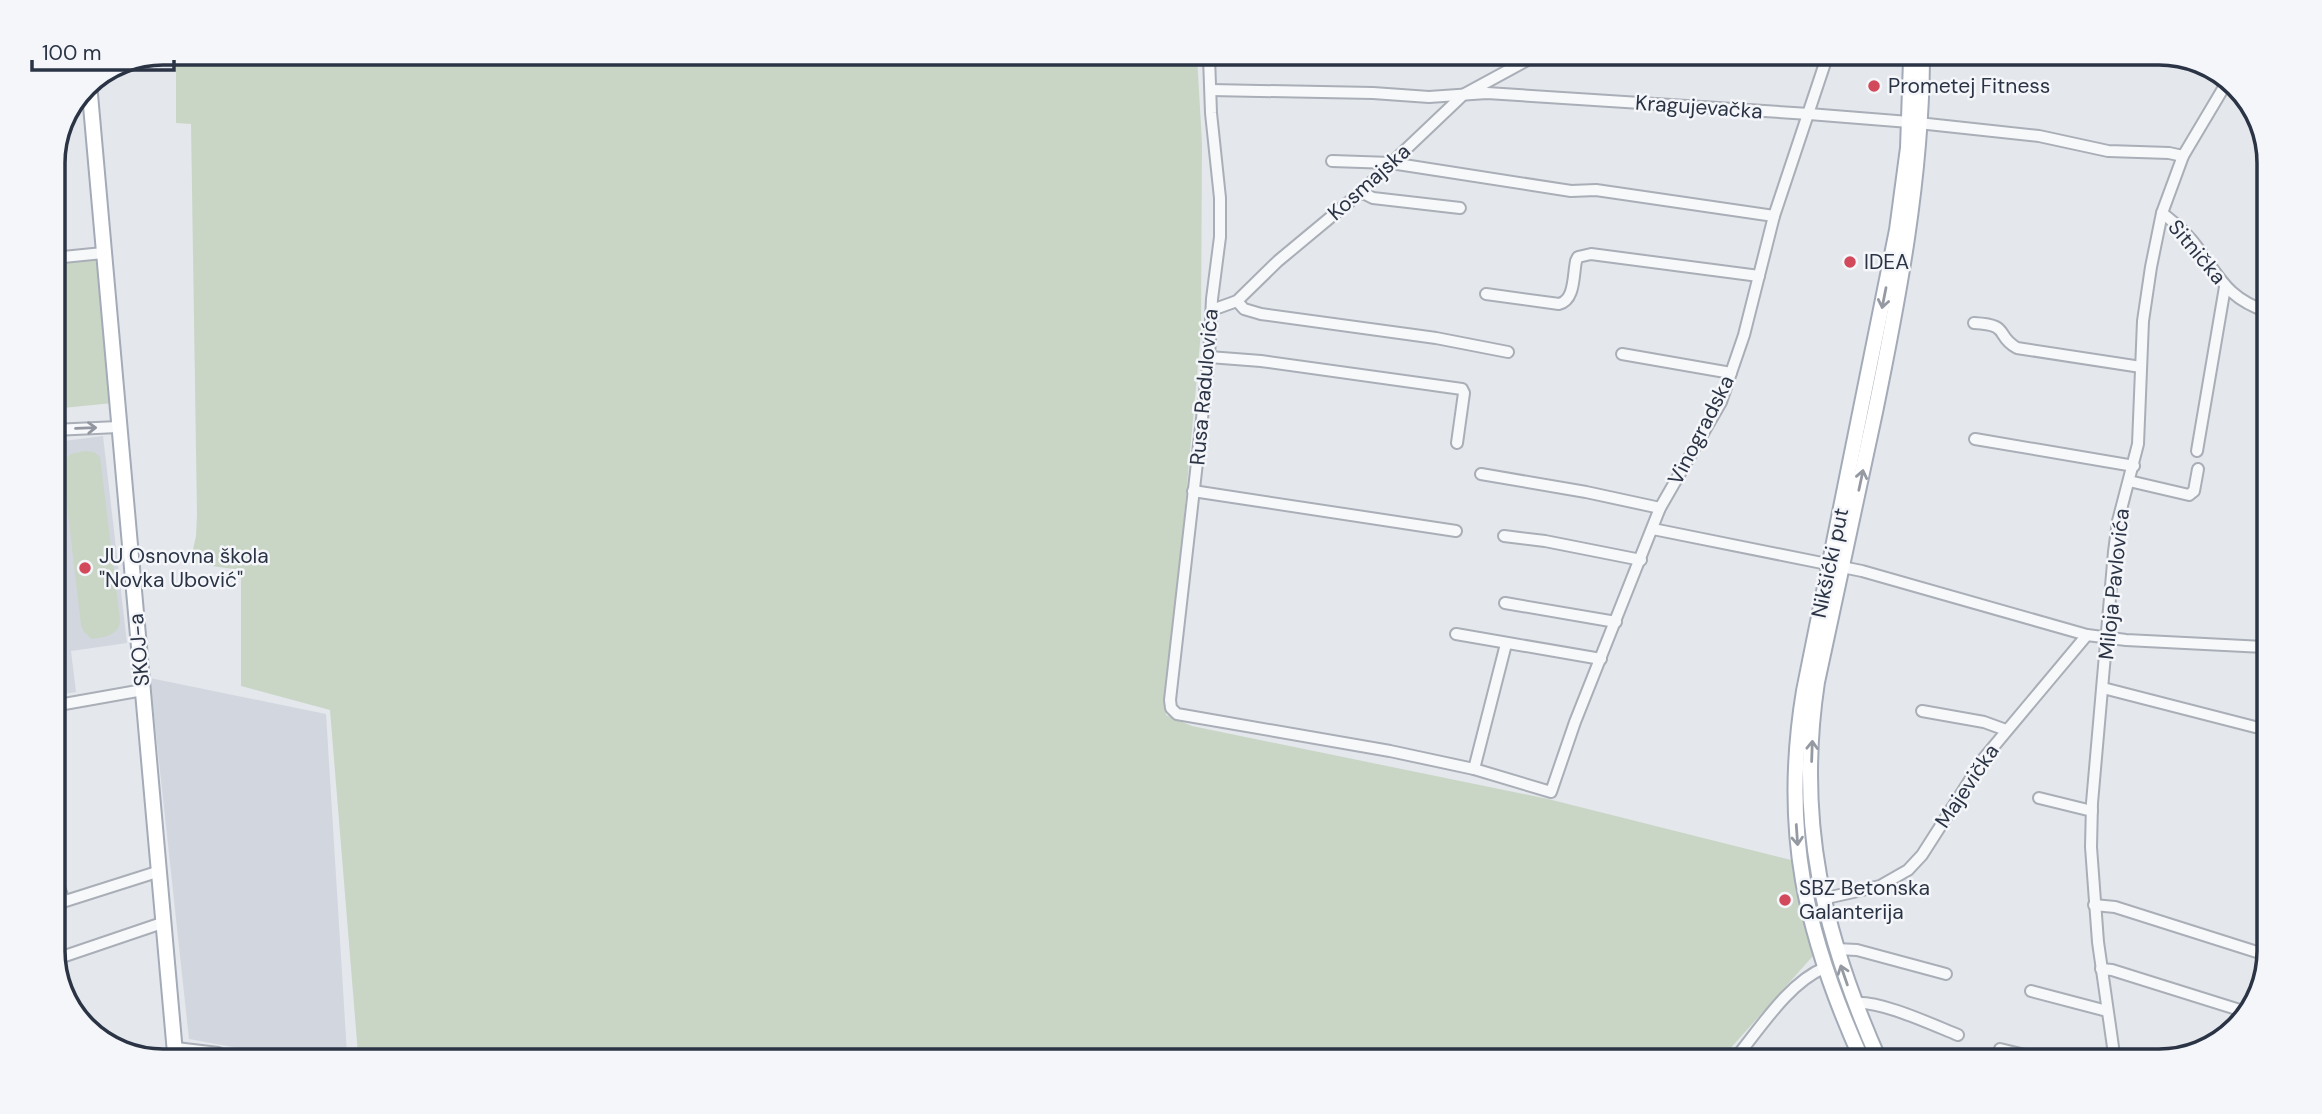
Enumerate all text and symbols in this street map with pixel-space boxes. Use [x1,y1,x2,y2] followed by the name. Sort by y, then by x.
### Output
[32,28,173,72] scale bar
[42,39,102,67] text: 100 m
[1888,72,2050,100] place label: Prometej Fitness
[1866,78,1882,94] marker: Prometej Fitness
[1634,89,1764,125] street label: Kragujevačka
[1322,137,1416,227] street label: Kosmajska
[2162,214,2232,290] street label: Sitnička
[1864,248,1909,276] place label: IDEA
[1842,254,1858,270] marker: IDEA
[1877,286,1890,309] one-way arrow
[1183,308,1225,466] street label: Rusa Radulovića
[1661,370,1741,490] street label: Vinogradska
[74,422,97,435] one-way arrow
[1854,469,1868,492] one-way arrow
[1805,505,1855,621] street label: Nikšićki put
[2092,507,2136,661] street label: Miloja Pavlovića
[99,542,269,594] place label: JU Osnovna škola "Novka Ubović"
[77,560,93,576] marker: JU Osnovna škola "Novka Ubović"
[122,612,156,688] street label: SKOJ-a
[1929,738,2005,834] street label: Majevička
[1805,740,1818,763] one-way arrow
[1791,823,1804,846] one-way arrow
[1799,874,1930,926] place label: SBZ Betonska Galanterija
[1777,892,1793,908] marker: SBZ Betonska Galanterija
[1837,964,1849,986] one-way arrow

